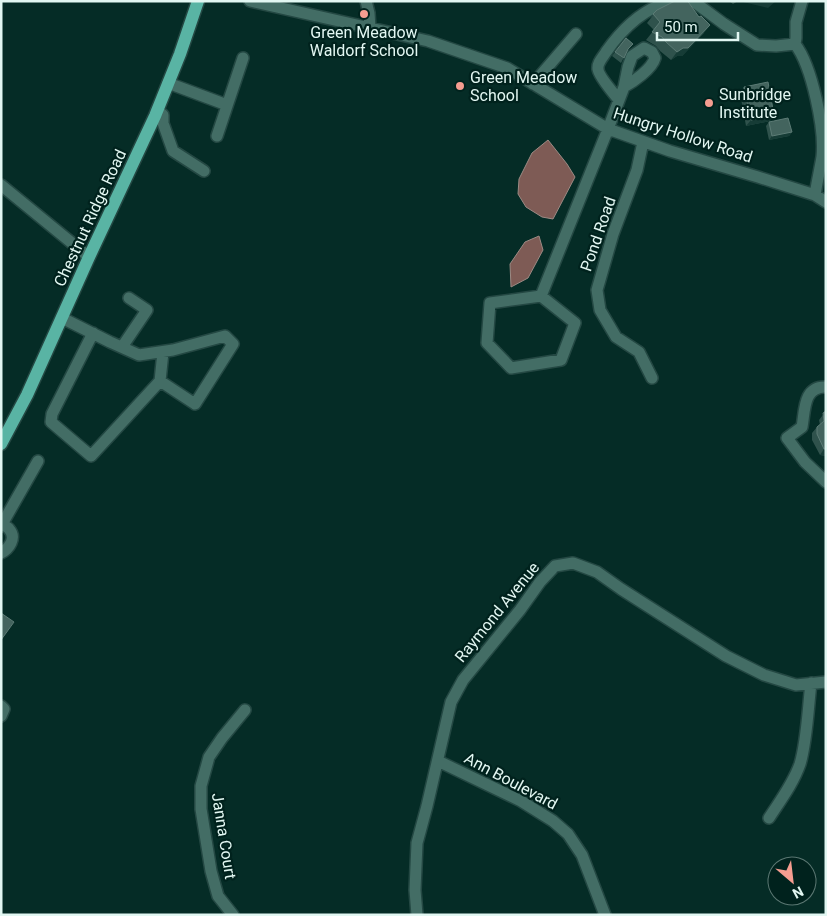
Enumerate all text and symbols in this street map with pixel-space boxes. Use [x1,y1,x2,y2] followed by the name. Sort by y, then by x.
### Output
[358,8,370,20] marker: Green Meadow Waldorf School
[657,10,738,42] scale bar
[664,18,698,36] text: 50 m
[310,23,418,60] place label: Green Meadow Waldorf School
[470,68,577,105] place label: Green Meadow School
[454,80,466,92] marker: Green Meadow School
[719,85,791,122] place label: Sunbridge Institute
[703,97,715,109] marker: Sunbridge Institute
[611,104,755,166] street label: Hungry Hollow Road
[50,146,130,290] street label: Chestnut Ridge Road
[576,194,620,274] street label: Pond Road
[451,558,543,666] street label: Raymond Avenue
[461,748,561,814] street label: Ann Boulevard
[208,791,240,881] street label: Janna Court
[767,856,817,906] north arrow
[790,883,806,902] text: N

